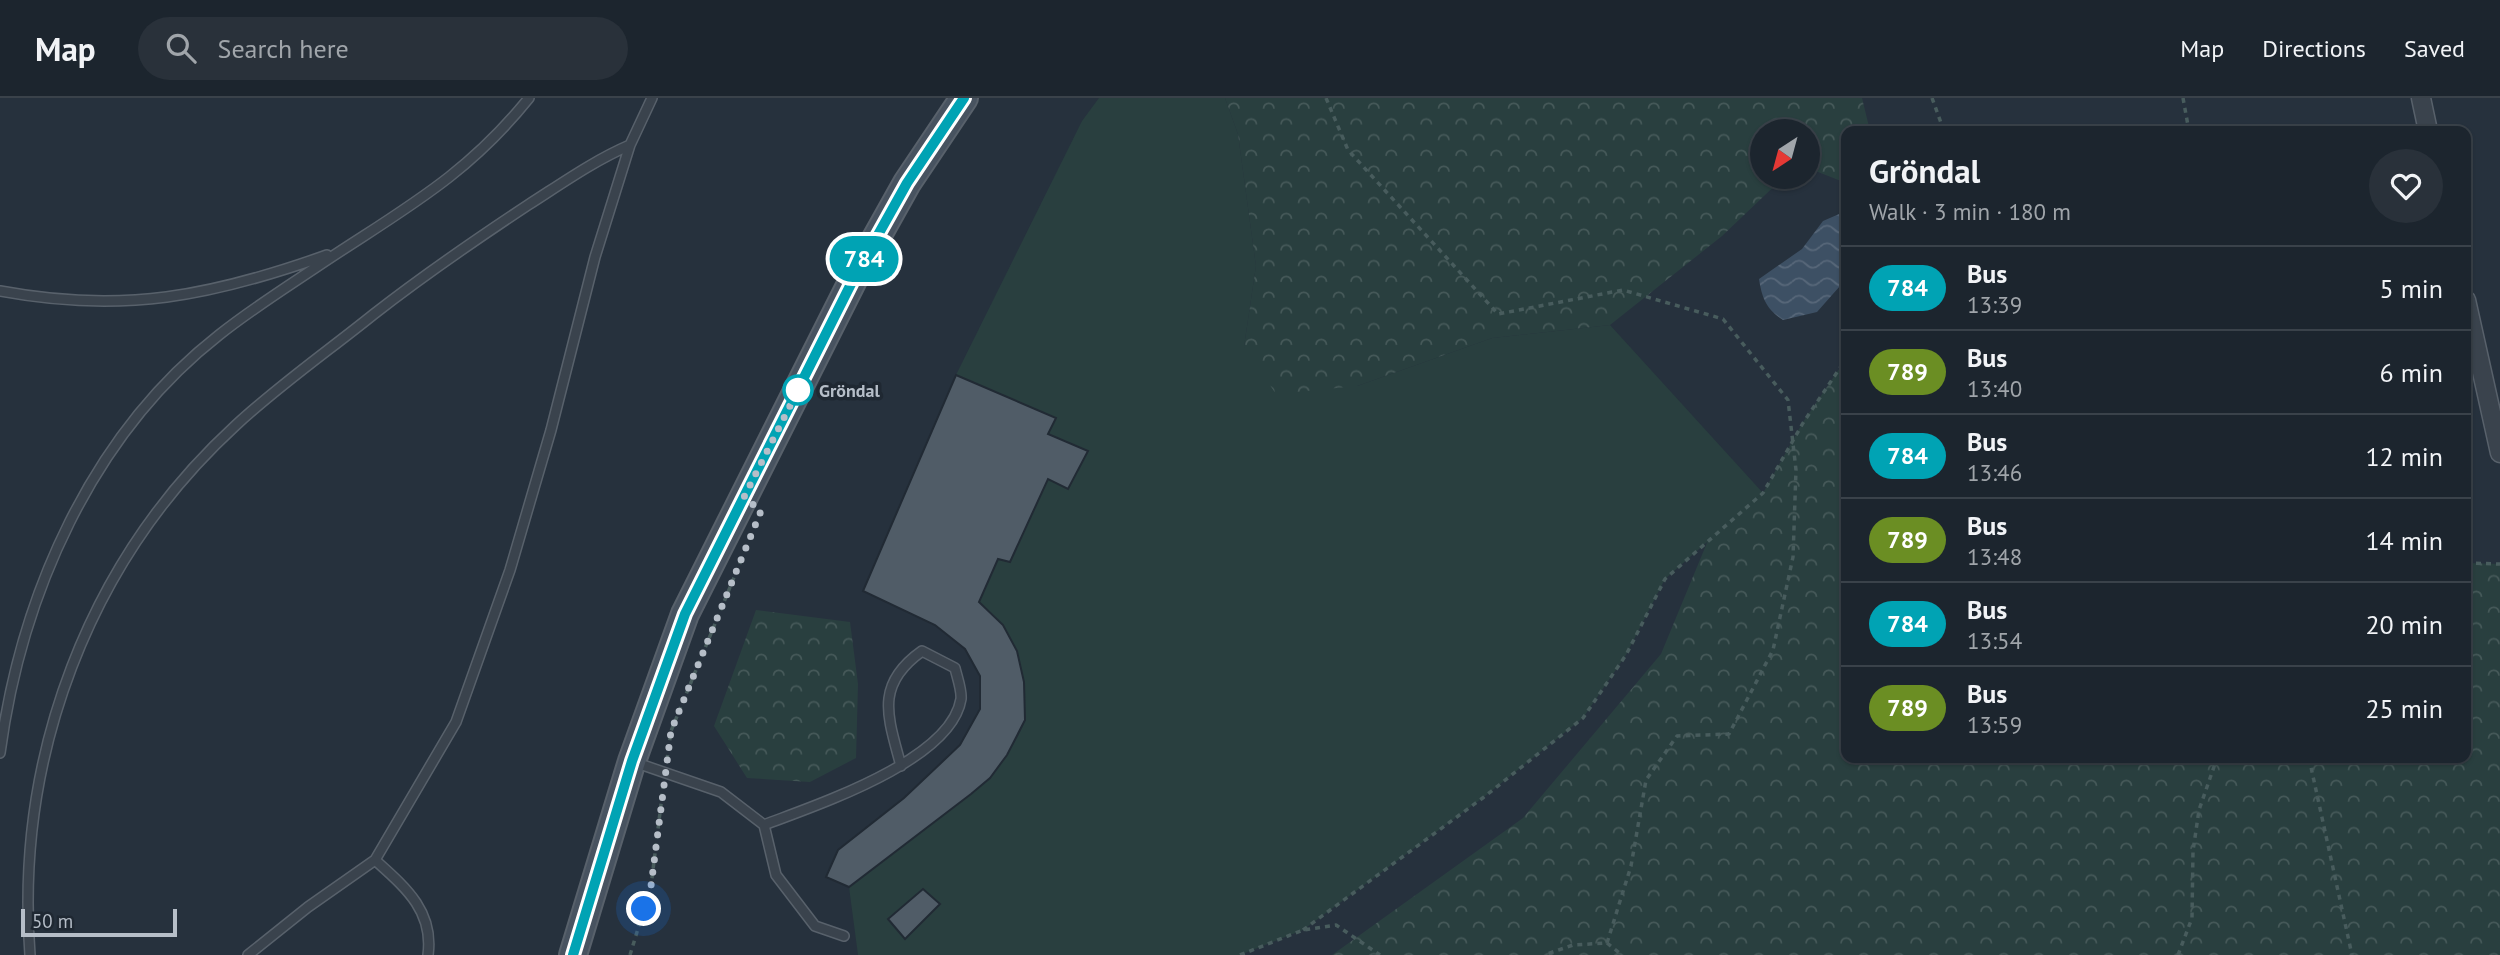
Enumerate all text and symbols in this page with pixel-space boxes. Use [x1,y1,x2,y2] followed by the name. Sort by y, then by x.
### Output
[138,17,628,80] search box
[35,27,96,70] text: Map
[162,29,200,67] icon: search
[218,32,349,65] text: Search here
[2180,33,2224,64] text: Map
[2262,33,2366,64] text: Directions
[2404,33,2465,64] text: Saved
[1750,119,1820,189] north arrow
[1750,119,1820,189] map controls
[1869,149,1980,192] text: Gröndal
[2369,149,2443,223] button: heart
[1869,197,2071,226] text: Walk · 3 min · 180 m
[824,236,904,282] line badge: 784
[844,243,884,274] text: 784
[1967,257,2007,290] text: Bus
[1887,272,1928,303] text: 784
[2380,272,2443,305] text: 5 min
[1967,290,2022,319] text: 13:39
[1967,341,2007,374] text: Bus
[1887,356,1928,387] text: 789
[2380,356,2443,389] text: 6 min
[1967,374,2022,403] text: 13:40
[783,375,813,405] marker: Gröndal
[819,379,880,402] place label: Gröndal
[1967,425,2007,458] text: Bus
[1887,440,1928,471] text: 784
[2365,440,2443,473] text: 12 min
[1967,458,2022,487] text: 13:46
[1967,509,2007,542] text: Bus
[1887,524,1928,555] text: 789
[2365,524,2443,557] text: 14 min
[1967,542,2022,571] text: 13:48
[1967,593,2007,626] text: Bus
[1887,608,1928,639] text: 784
[2365,608,2443,641] text: 20 min
[1967,626,2022,655] text: 13:54
[1967,677,2007,710] text: Bus
[1887,692,1928,723] text: 789
[2365,692,2443,725] text: 25 min
[1967,710,2022,739] text: 13:59
[626,891,661,926] your location
[21,906,177,938] scale bar
[32,909,73,933] text: 50 m

